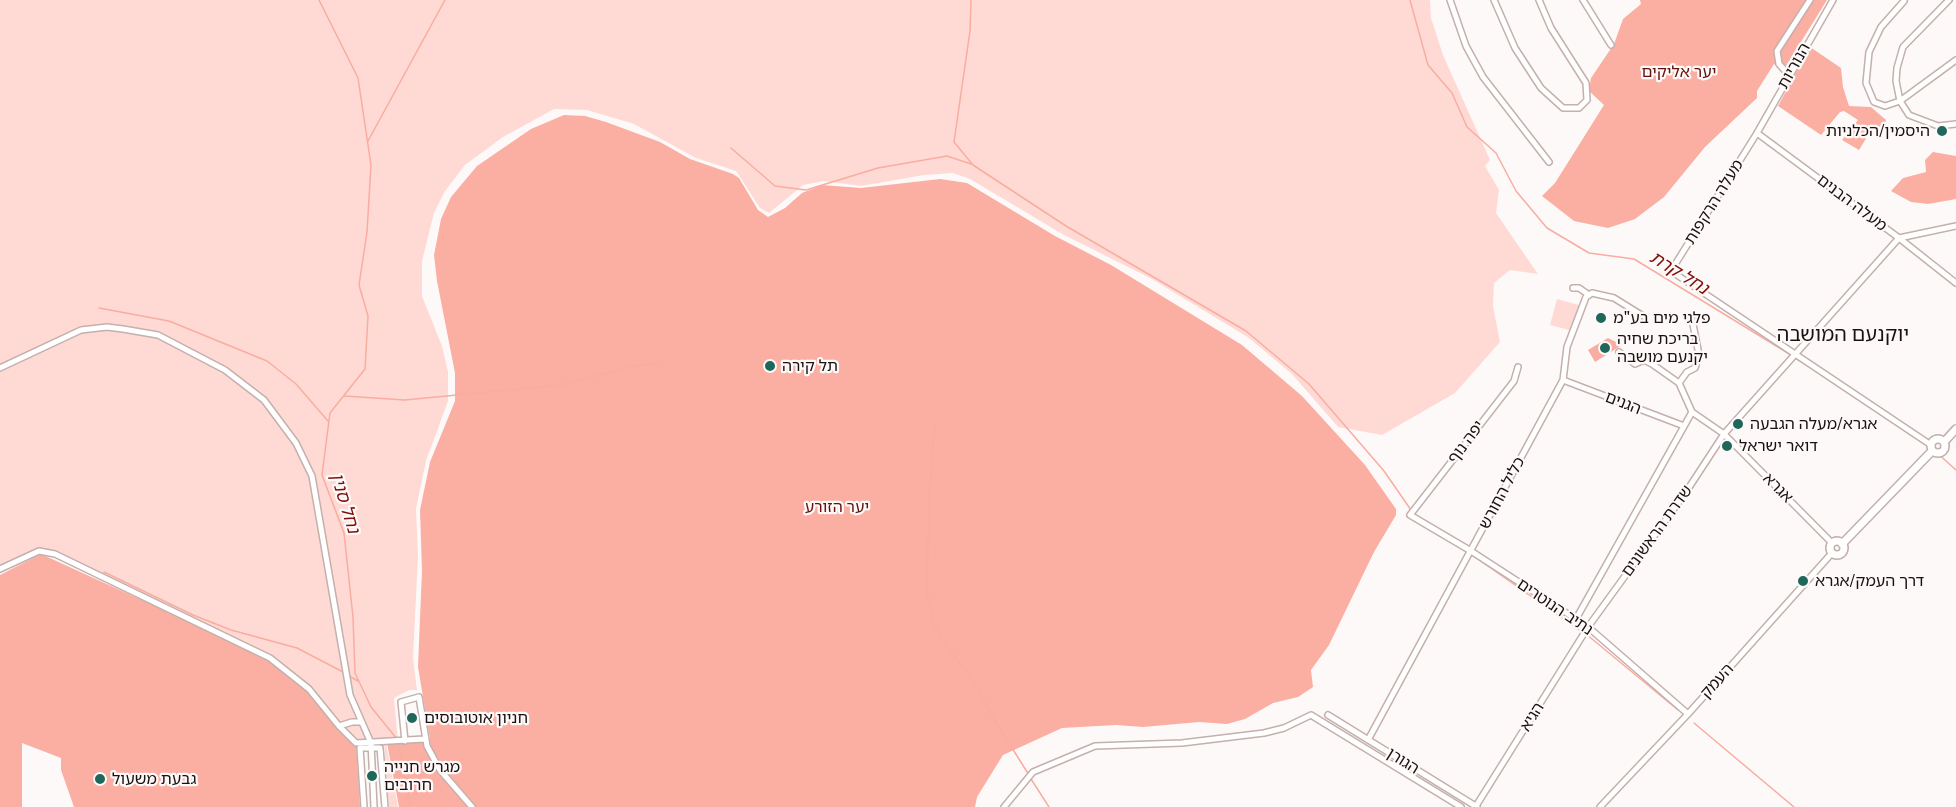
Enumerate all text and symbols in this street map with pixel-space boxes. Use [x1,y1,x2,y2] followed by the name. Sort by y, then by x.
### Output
[1774,40,1814,92] street label: הנוריות
[1642,62,1716,82] park label: יער אליקים
[1826,121,1930,141] place label: היסמין/הכלניות
[1935,124,1949,138] marker: היסמין/הכלניות
[1680,156,1748,248] street label: מעלה הרקפות
[1813,170,1891,236] street label: מעלה הבנים
[1646,247,1712,299] water label: נחל קרת
[1613,308,1710,328] place label: פלגי מים בע"מ
[1594,311,1608,325] marker: פלגי מים בע"מ
[1777,323,1909,347] district label: יוקנעם המושבה
[1617,329,1708,367] place label: בריכת שחיה יקנעם מושבה
[1598,341,1612,355] marker: בריכת שחיה יקנעם מושבה
[782,356,838,376] place label: תל קירה
[763,359,777,373] marker: תל קירה
[1602,387,1644,419] street label: הגנים
[1750,414,1877,434] place label: אגרא/מעלה הגבעה
[1444,417,1488,467] street label: יפה נוף
[1731,417,1745,431] marker: אגרא/מעלה הגבעה
[1739,436,1818,456] place label: דואר ישראל
[1720,439,1734,453] marker: דואר ישראל
[1475,454,1529,532] street label: כליל החורש
[1759,469,1797,507] street label: אגרא
[326,470,364,536] water label: נחל סנין
[1617,482,1697,580] street label: שדרת הראשונים
[805,497,869,517] park label: יער הזורע
[1815,571,1924,591] place label: דרך העמק/אגרא
[1796,574,1810,588] marker: דרך העמק/אגרא
[1513,575,1597,639] street label: נתיב הנוטרים
[1696,660,1738,702] street label: העמק
[1516,699,1548,735] street label: הגיא
[424,708,528,728] place label: חניון אוטובוסים
[405,711,419,725] marker: חניון אוטובוסים
[1383,744,1423,778] street label: הגורן
[384,757,460,795] place label: מגרש חנייה חרובים
[112,769,196,789] place label: גבעת משעול
[365,769,379,783] marker: מגרש חנייה חרובים
[93,772,107,786] marker: גבעת משעול

